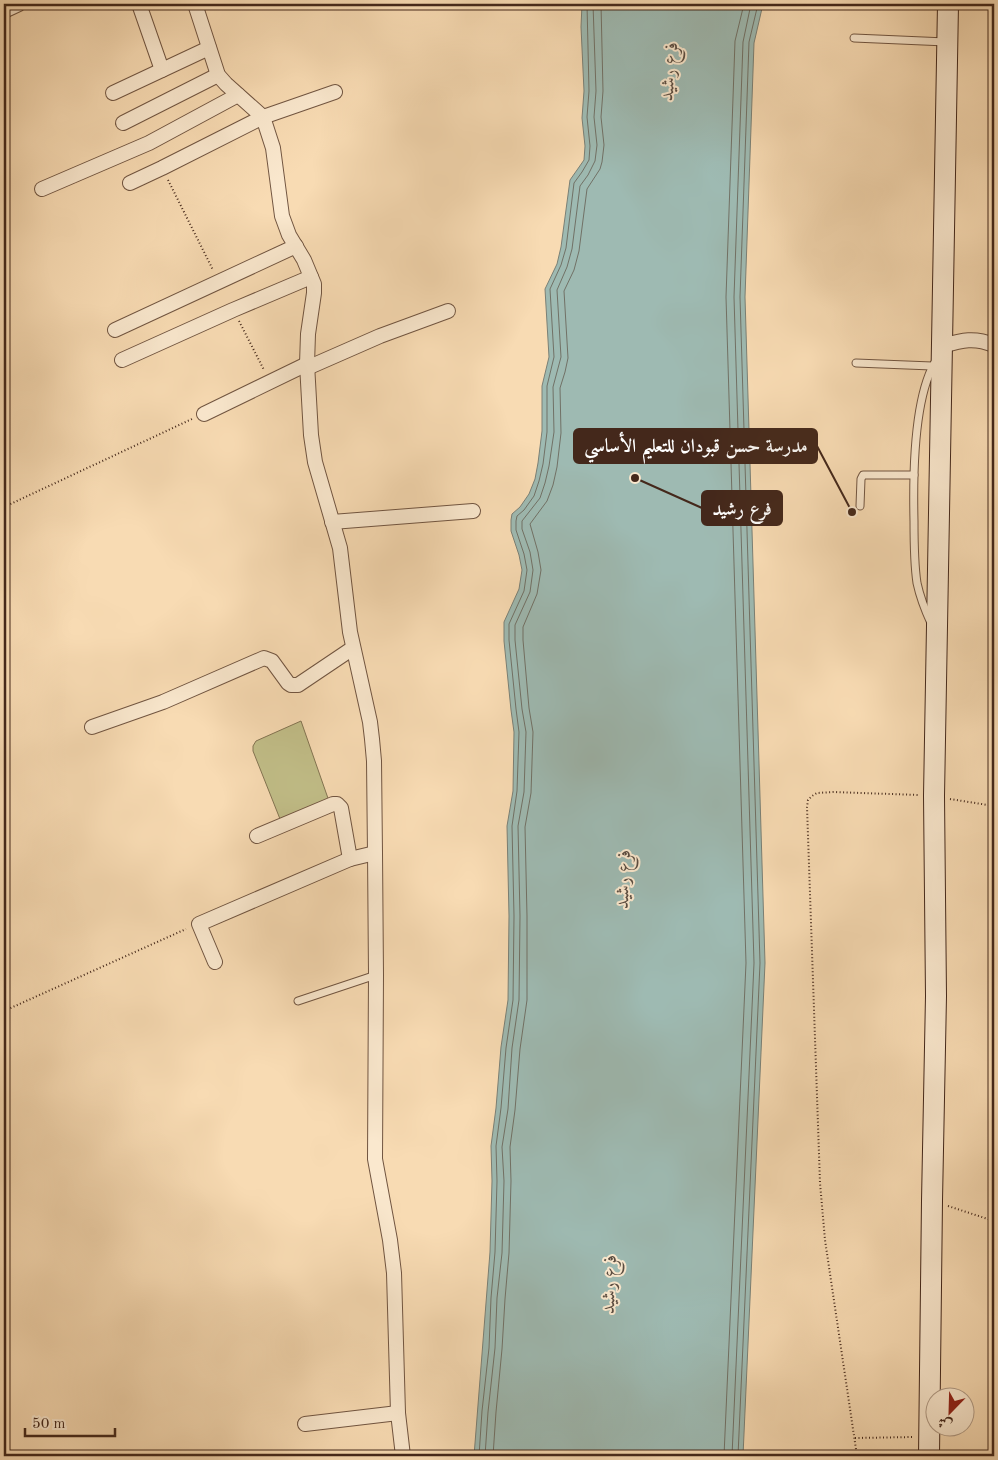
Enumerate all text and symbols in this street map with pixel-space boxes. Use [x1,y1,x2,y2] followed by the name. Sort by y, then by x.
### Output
[658,41,687,102] water label: فرع رشيد
[574,429,817,463] callout: مدرسة حسن قبودان للتعليم الأساسي
[584,431,808,464] text: مدرسة حسن قبودان للتعليم الأساسي
[702,491,782,525] callout: فرع رشيد
[712,501,772,524] text: فرع رشيد
[614,849,639,909] water label: فرع رشيد
[600,1254,625,1314] water label: فرع رشيد
[926,1388,976,1438] north arrow
[25,1405,115,1437] scale bar
[936,1414,954,1432] text: ش
[32,1417,66,1432] text: 50 m

